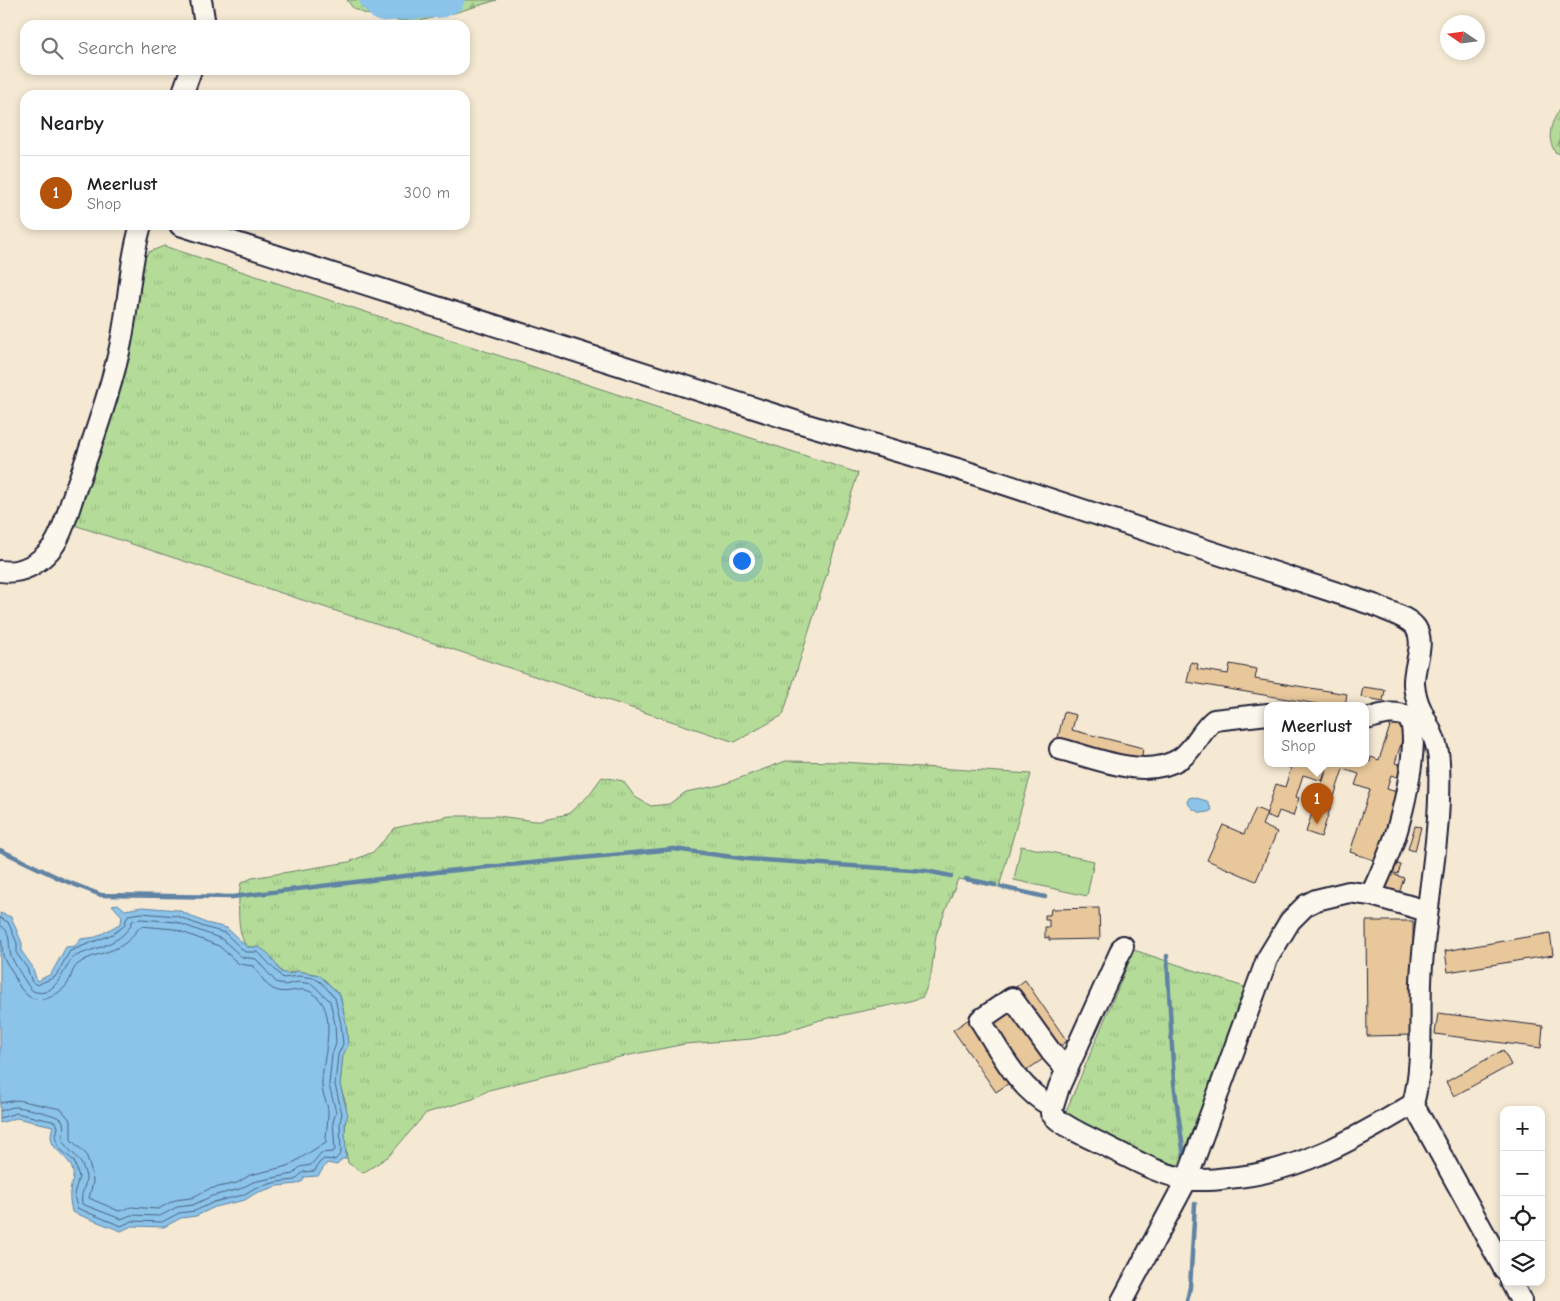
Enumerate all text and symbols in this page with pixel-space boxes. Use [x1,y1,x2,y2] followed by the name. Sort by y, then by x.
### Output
[1440,15,1485,60] north arrow
[20,20,470,75] search box
[38,34,66,62] icon: search
[78,37,177,59] text: Search here
[40,111,104,135] text: Nearby
[87,173,157,195] text: Meerlust
[53,184,59,202] text: 1
[404,184,450,202] text: 300 m
[87,195,121,213] text: Shop
[729,548,755,574] your location
[1264,702,1369,767] popup
[1281,715,1352,737] text: Meerlust
[1281,737,1316,755] text: Shop
[1301,783,1333,824] pin: 1
[1500,1106,1545,1286] map controls
[1500,1106,1545,1151] button: +
[1500,1151,1545,1196] button: −
[1500,1196,1545,1241] button: locate
[1500,1241,1545,1286] button: layers

